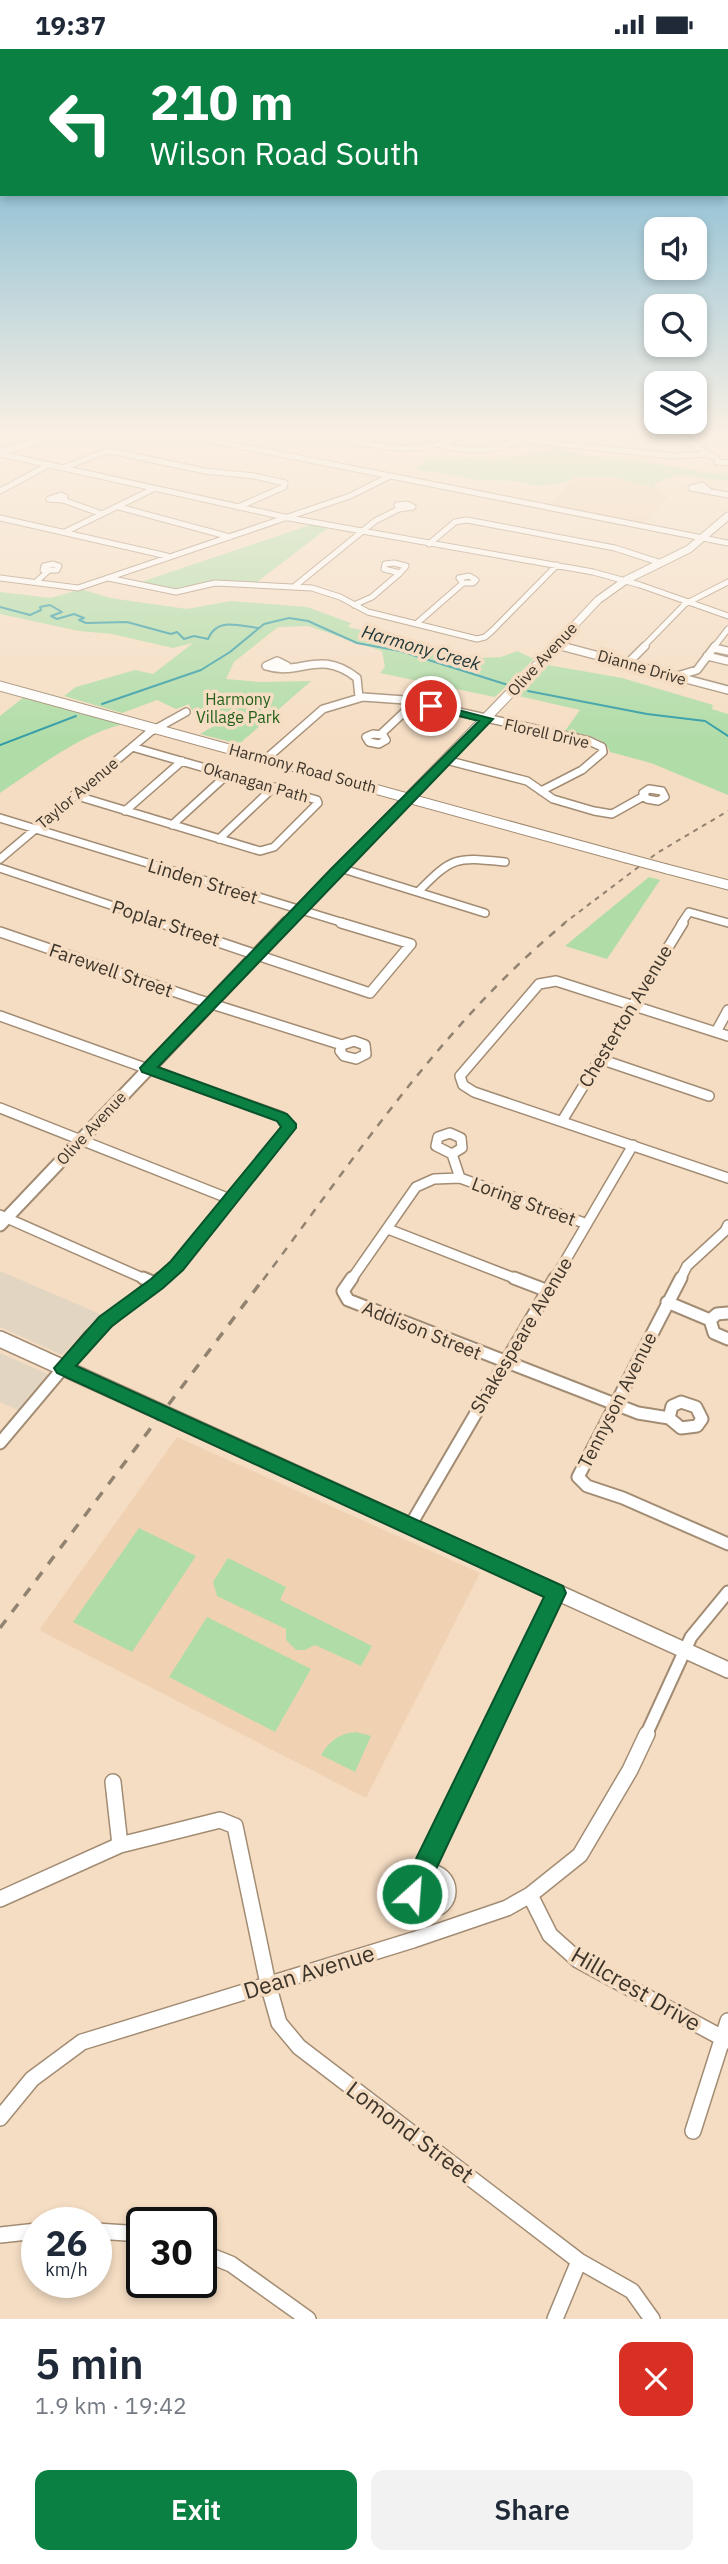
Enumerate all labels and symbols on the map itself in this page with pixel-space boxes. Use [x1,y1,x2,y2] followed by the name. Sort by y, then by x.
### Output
[503,618,581,700] street label: Olive Avenue
[359,620,484,676] water label: Harmony Creek
[595,645,689,689] street label: Dianne Drive
[401,676,461,736] pin
[196,689,281,727] park label: Harmony Village Park
[503,714,592,753] street label: Florell Drive
[227,739,379,797] street label: Harmony Road South
[32,753,122,833] street label: Taylor Avenue
[201,757,311,807] street label: Okanagan Path
[145,853,261,909] street label: Linden Street
[109,894,223,952] street label: Poplar Street
[46,938,176,1002] street label: Farewell Street
[573,940,677,1092] street label: Chesterton Avenue
[52,1087,130,1169] street label: Olive Avenue
[469,1171,579,1231] street label: Loring Street
[465,1252,577,1418] street label: Shakespeare Avenue
[359,1295,485,1365] street label: Addison Street
[572,1328,662,1472] street label: Tennyson Avenue
[375,1857,449,1931] position arrow
[239,1937,378,2005] street label: Dean Avenue
[566,1939,707,2037] street label: Hillcrest Drive
[341,2073,480,2189] street label: Lomond Street
[126,2207,217,2298] speed limit sign: 30

